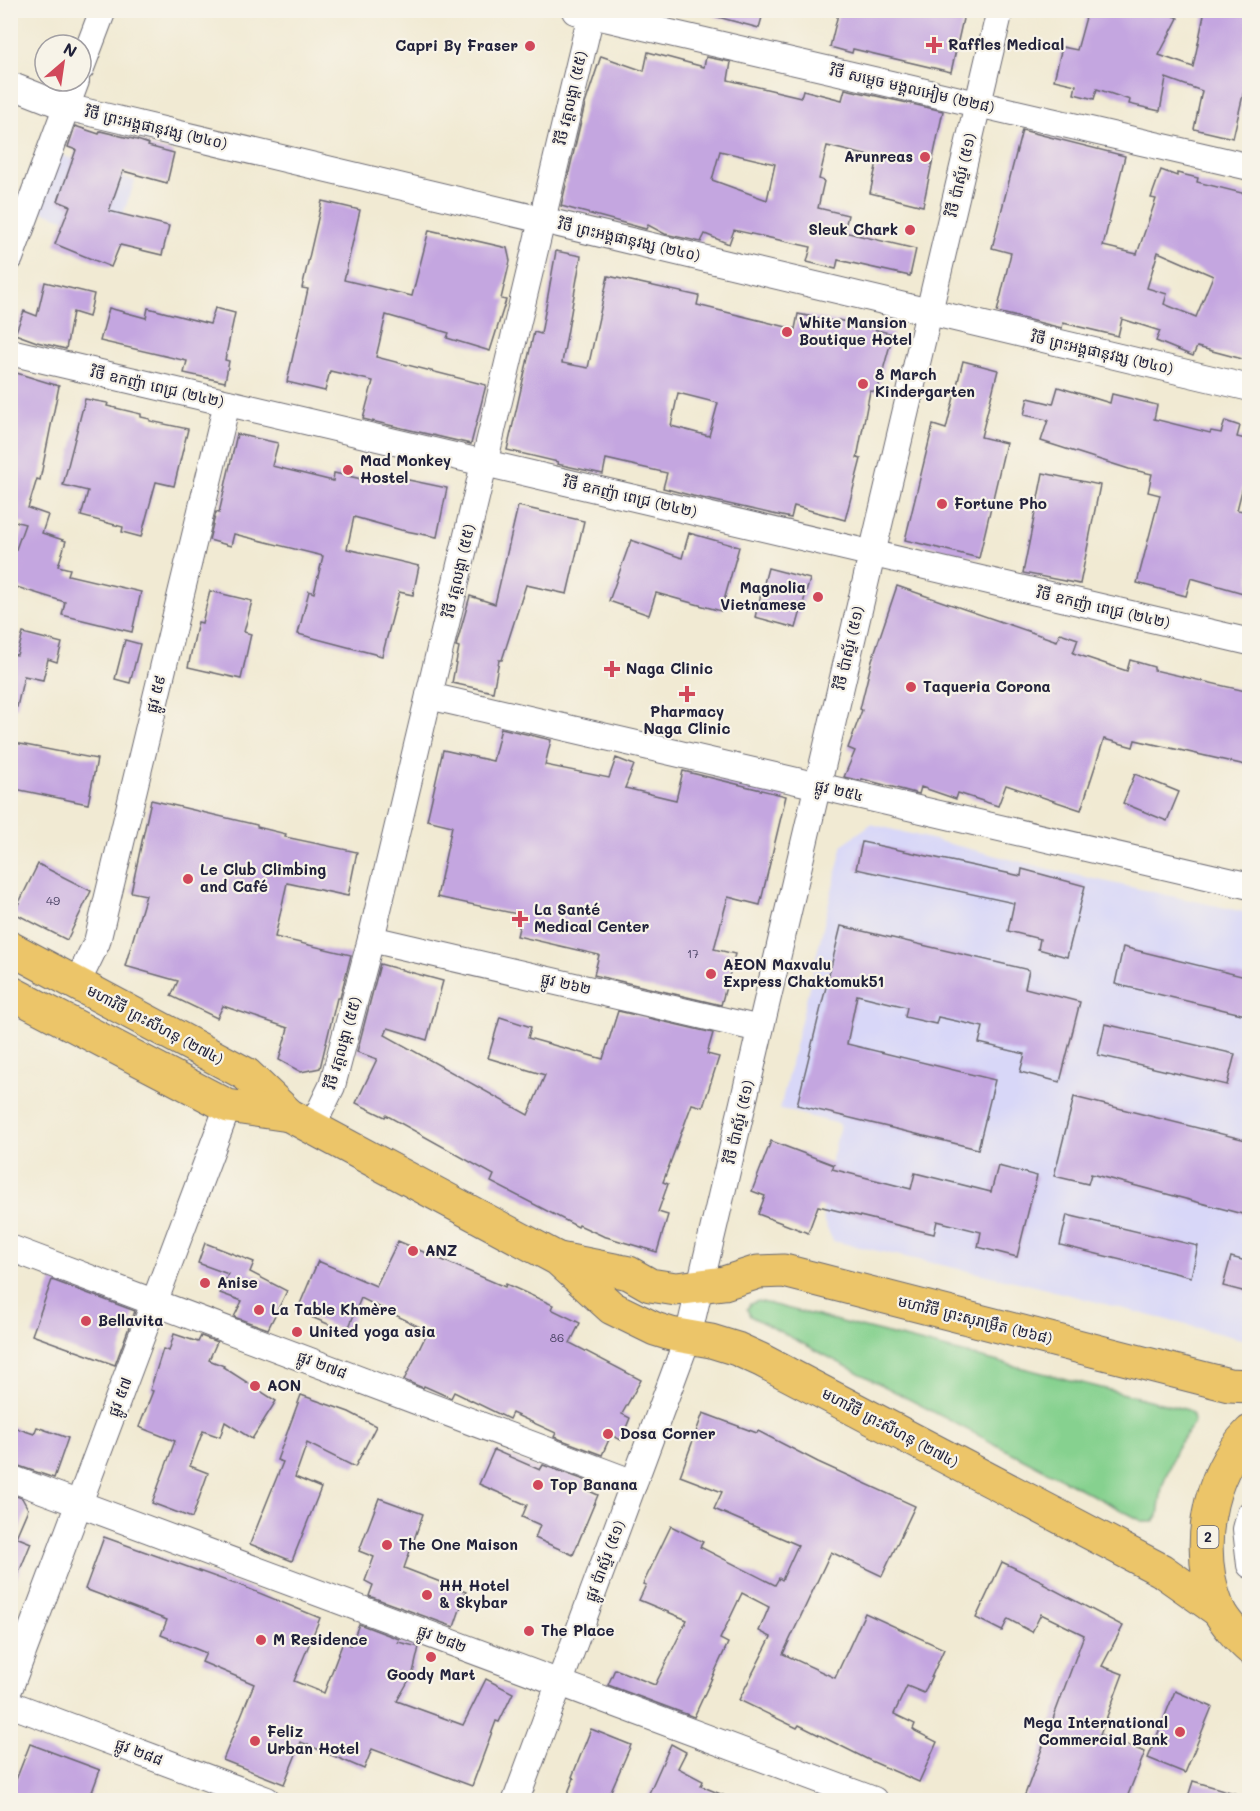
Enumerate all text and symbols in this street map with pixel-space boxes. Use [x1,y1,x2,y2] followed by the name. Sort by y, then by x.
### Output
[33,33,93,93] north arrow
[948,34,1064,54] place label: Raffles Medical
[395,35,518,55] place label: Capri By Fraser
[925,36,943,54] marker: Raffles Medical
[60,37,81,62] text: N
[523,39,537,53] marker: Capri By Fraser
[550,49,591,147] street label: វិថី វត្តលង្កា (៥៥)
[828,59,997,117] street label: វិថី សម្តេច មង្គលអៀម (២២៨)
[83,101,229,154] street label: វិថី ព្រះអង្គផានុវង្ស (២៤០)
[941,131,980,219] street label: វិថី ប៉ាស្ទ័រ (៥១)
[844,146,913,166] place label: Arunreas
[918,150,932,164] marker: Arunreas
[556,213,702,266] street label: វិថី ព្រះអង្គផានុវង្ស (២៤០)
[809,219,898,239] place label: Sleuk Chark
[903,223,917,237] marker: Sleuk Chark
[799,312,912,349] place label: White Mansion Boutique Hotel
[780,325,794,339] marker: White Mansion Boutique Hotel
[1029,326,1175,379] street label: វិថី ព្រះអង្គផានុវង្ស (២៤០)
[88,361,226,411] street label: វិថី ឧកញ៉ា ពេជ្រ (២៤២)
[875,364,975,401] place label: 8 March Kindergarten
[856,377,870,391] marker: 8 March Kindergarten
[360,450,451,487] place label: Mad Monkey Hostel
[341,463,355,477] marker: Mad Monkey Hostel
[561,471,699,521] street label: វិថី ឧកញ៉ា ពេជ្រ (២៤២)
[954,493,1047,513] place label: Fortune Pho
[935,497,949,511] marker: Fortune Pho
[438,522,479,620] street label: វិថី វត្តលង្កា (៥៥)
[720,577,806,614] place label: Magnolia Vietnamese
[1034,582,1172,632] street label: វិថី ឧកញ៉ា ពេជ្រ (២៤២)
[811,590,825,604] marker: Magnolia Vietnamese
[829,604,868,692] street label: វិថី ប៉ាស្ទ័រ (៥១)
[626,658,713,678] place label: Naga Clinic
[603,660,621,678] marker: Naga Clinic
[141,673,174,716] street label: ផ្លូវ ៥៩
[923,676,1051,696] place label: Taqueria Corona
[904,680,918,694] marker: Taqueria Corona
[680,687,694,701] marker: Pharmacy Naga Clinic
[643,701,731,738] place label: Pharmacy Naga Clinic
[812,775,866,810] street label: ផ្លូវ ២៥៤
[200,859,326,896] place label: Le Club Climbing and Café
[181,872,195,886] marker: Le Club Climbing and Café
[46,892,60,908] house number: 49
[534,899,650,936] place label: La Santé Medical Center
[511,910,529,928] marker: La Santé Medical Center
[687,945,699,961] house number: 17
[723,954,884,991] place label: AEON Maxvalu Express Chaktomuk51
[704,967,718,981] marker: AEON Maxvalu Express Chaktomuk51
[538,968,593,1003] street label: ផ្លូវ ២៦២
[84,980,227,1069] street label: មហាវិថី ព្រះសីហនុ (២៧៤)
[319,994,365,1092] street label: វិថី វត្តលង្កា (៥៥)
[719,1078,758,1166] street label: វិថី ប៉ាស្ទ័រ (៥១)
[425,1240,458,1260] place label: ANZ
[406,1244,420,1258] marker: ANZ
[217,1272,258,1292] place label: Anise
[198,1276,212,1290] marker: Anise
[896,1290,1055,1348] street label: មហាវិថី ព្រះសុរាម្រឹត (២៦៨)
[271,1299,397,1319] place label: La Table Khmère
[252,1303,266,1317] marker: La Table Khmère
[98,1310,163,1330] place label: Bellavita
[79,1314,93,1328] marker: Bellavita
[309,1321,436,1341] place label: United yoga asia
[290,1325,304,1339] marker: United yoga asia
[550,1329,564,1345] house number: 86
[293,1345,350,1387] street label: ផ្លូវ ២៧៨
[102,1374,140,1421] street label: ផ្លូវ ៥៧
[267,1375,301,1395] place label: AON
[248,1379,262,1393] marker: AON
[819,1383,962,1472] street label: មហាវិថី ព្រះសីហនុ (២៧៤)
[620,1423,716,1443] place label: Dosa Corner
[601,1427,615,1441] marker: Dosa Corner
[550,1474,638,1494] place label: Top Banana
[531,1478,545,1492] marker: Top Banana
[579,1517,633,1606] street label: ផ្លូវ ប៉ាស្ទ័រ (៥១)
[1198,1526,1218,1548] road number: 2
[399,1534,518,1554] place label: The One Maison
[380,1538,394,1552] marker: The One Maison
[439,1575,509,1612] place label: HH Hotel & Skybar
[420,1588,434,1602] marker: HH Hotel & Skybar
[413,1620,470,1661] street label: ផ្លូវ ២៨២
[541,1620,614,1640] place label: The Place
[522,1624,536,1638] marker: The Place
[273,1629,368,1649] place label: M Residence
[254,1633,268,1647] marker: M Residence
[424,1650,438,1664] marker: Goody Mart
[387,1664,476,1684] place label: Goody Mart
[1023,1712,1168,1749] place label: Mega International Commercial Bank
[267,1721,359,1758] place label: Feliz Urban Hotel
[1173,1725,1187,1739] marker: Mega International Commercial Bank
[111,1733,166,1773] street label: ផ្លូវ ២៨៨
[248,1734,262,1748] marker: Feliz Urban Hotel

